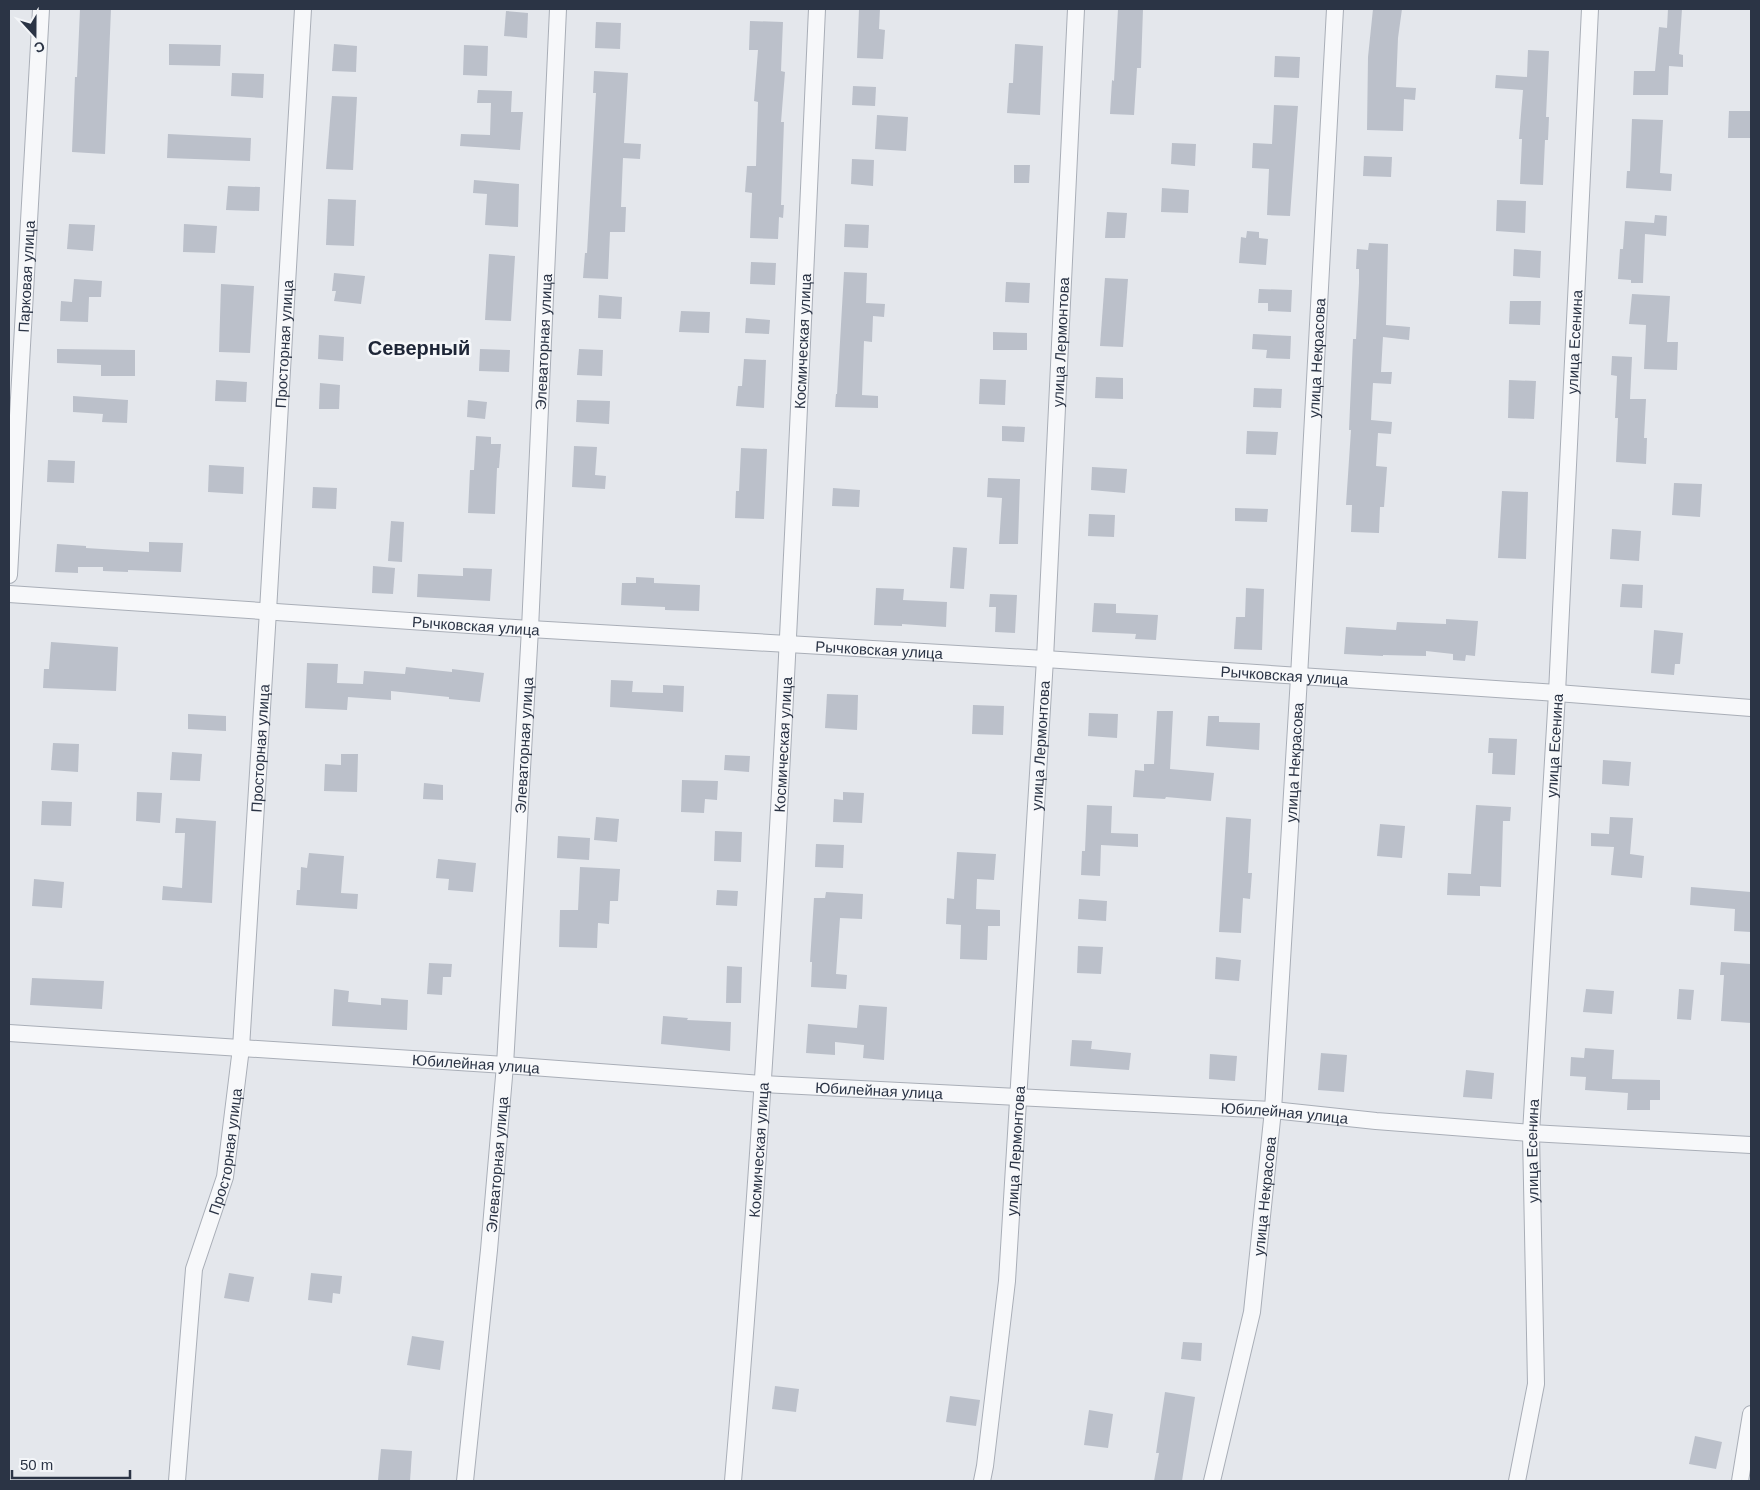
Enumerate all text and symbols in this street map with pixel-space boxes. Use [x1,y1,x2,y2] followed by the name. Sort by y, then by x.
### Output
[10,10,60,60] north arrow
[32,38,47,56] text: С
[14,219,38,333] street label: Парковая улица
[791,272,814,409] street label: Космическая улица
[531,273,555,411] street label: Элеваторная улица
[1049,276,1072,408] street label: улица Лермонтова
[271,279,296,409] street label: Просторная улица
[1563,289,1585,395] street label: улица Есенина
[1304,297,1328,418] street label: улица Некрасова
[368,337,470,359] district label: Северный
[412,613,541,638] street label: Рычковская улица
[815,637,944,662] street label: Рычковская улица
[1220,662,1349,688] street label: Рычковская улица
[511,676,536,814] street label: Элеваторная улица
[770,676,795,813] street label: Космическая улица
[1027,679,1052,811] street label: улица Лермонтова
[247,683,272,813] street label: Просторная улица
[1542,692,1565,798] street label: улица Есенина
[1282,701,1306,823] street label: улица Некрасова
[412,1051,541,1076] street label: Юбилейная улица
[815,1078,944,1102] street label: Юбилейная улица
[745,1081,771,1218] street label: Космическая улица
[1003,1085,1027,1216] street label: улица Лермонтова
[204,1086,245,1217] street label: Просторная улица
[482,1095,511,1233] street label: Элеваторная улица
[1522,1098,1542,1203] street label: улица Есенина
[1220,1099,1350,1127] street label: Юбилейная улица
[1249,1135,1279,1257] street label: улица Некрасова
[12,1448,130,1480] scale bar
[20,1456,53,1473] text: 50 m

